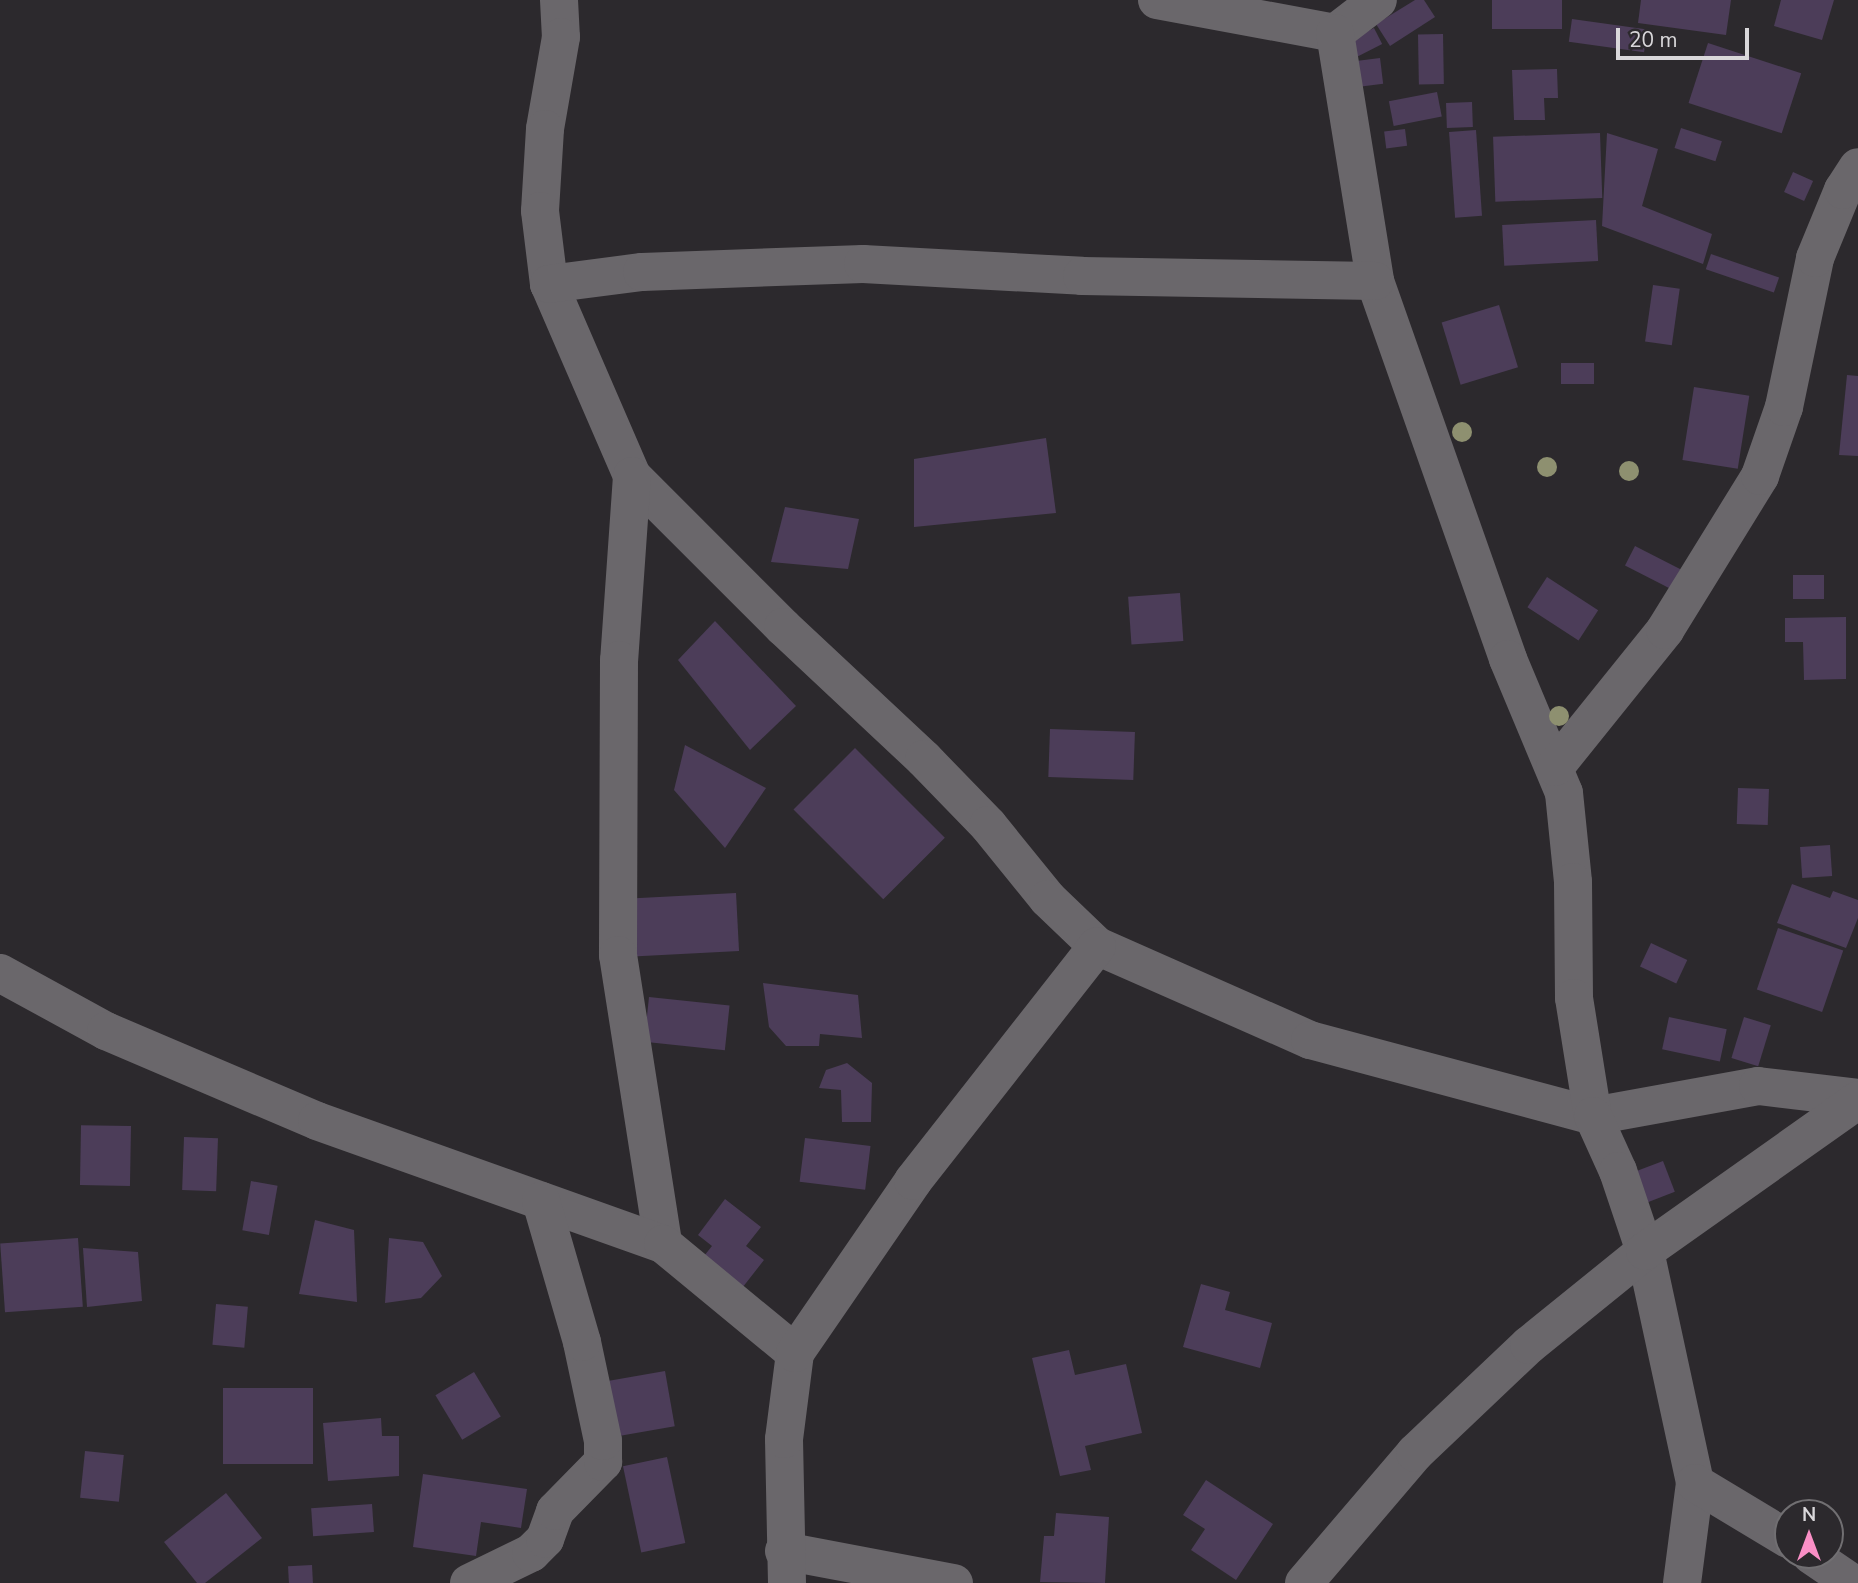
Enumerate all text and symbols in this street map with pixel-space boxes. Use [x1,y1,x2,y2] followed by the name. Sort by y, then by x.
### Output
[1620,14,1753,58] scale bar
[1629,26,1678,54] text: 20 m
[1774,1499,1844,1569] north arrow
[1802,1502,1816,1528] text: N

